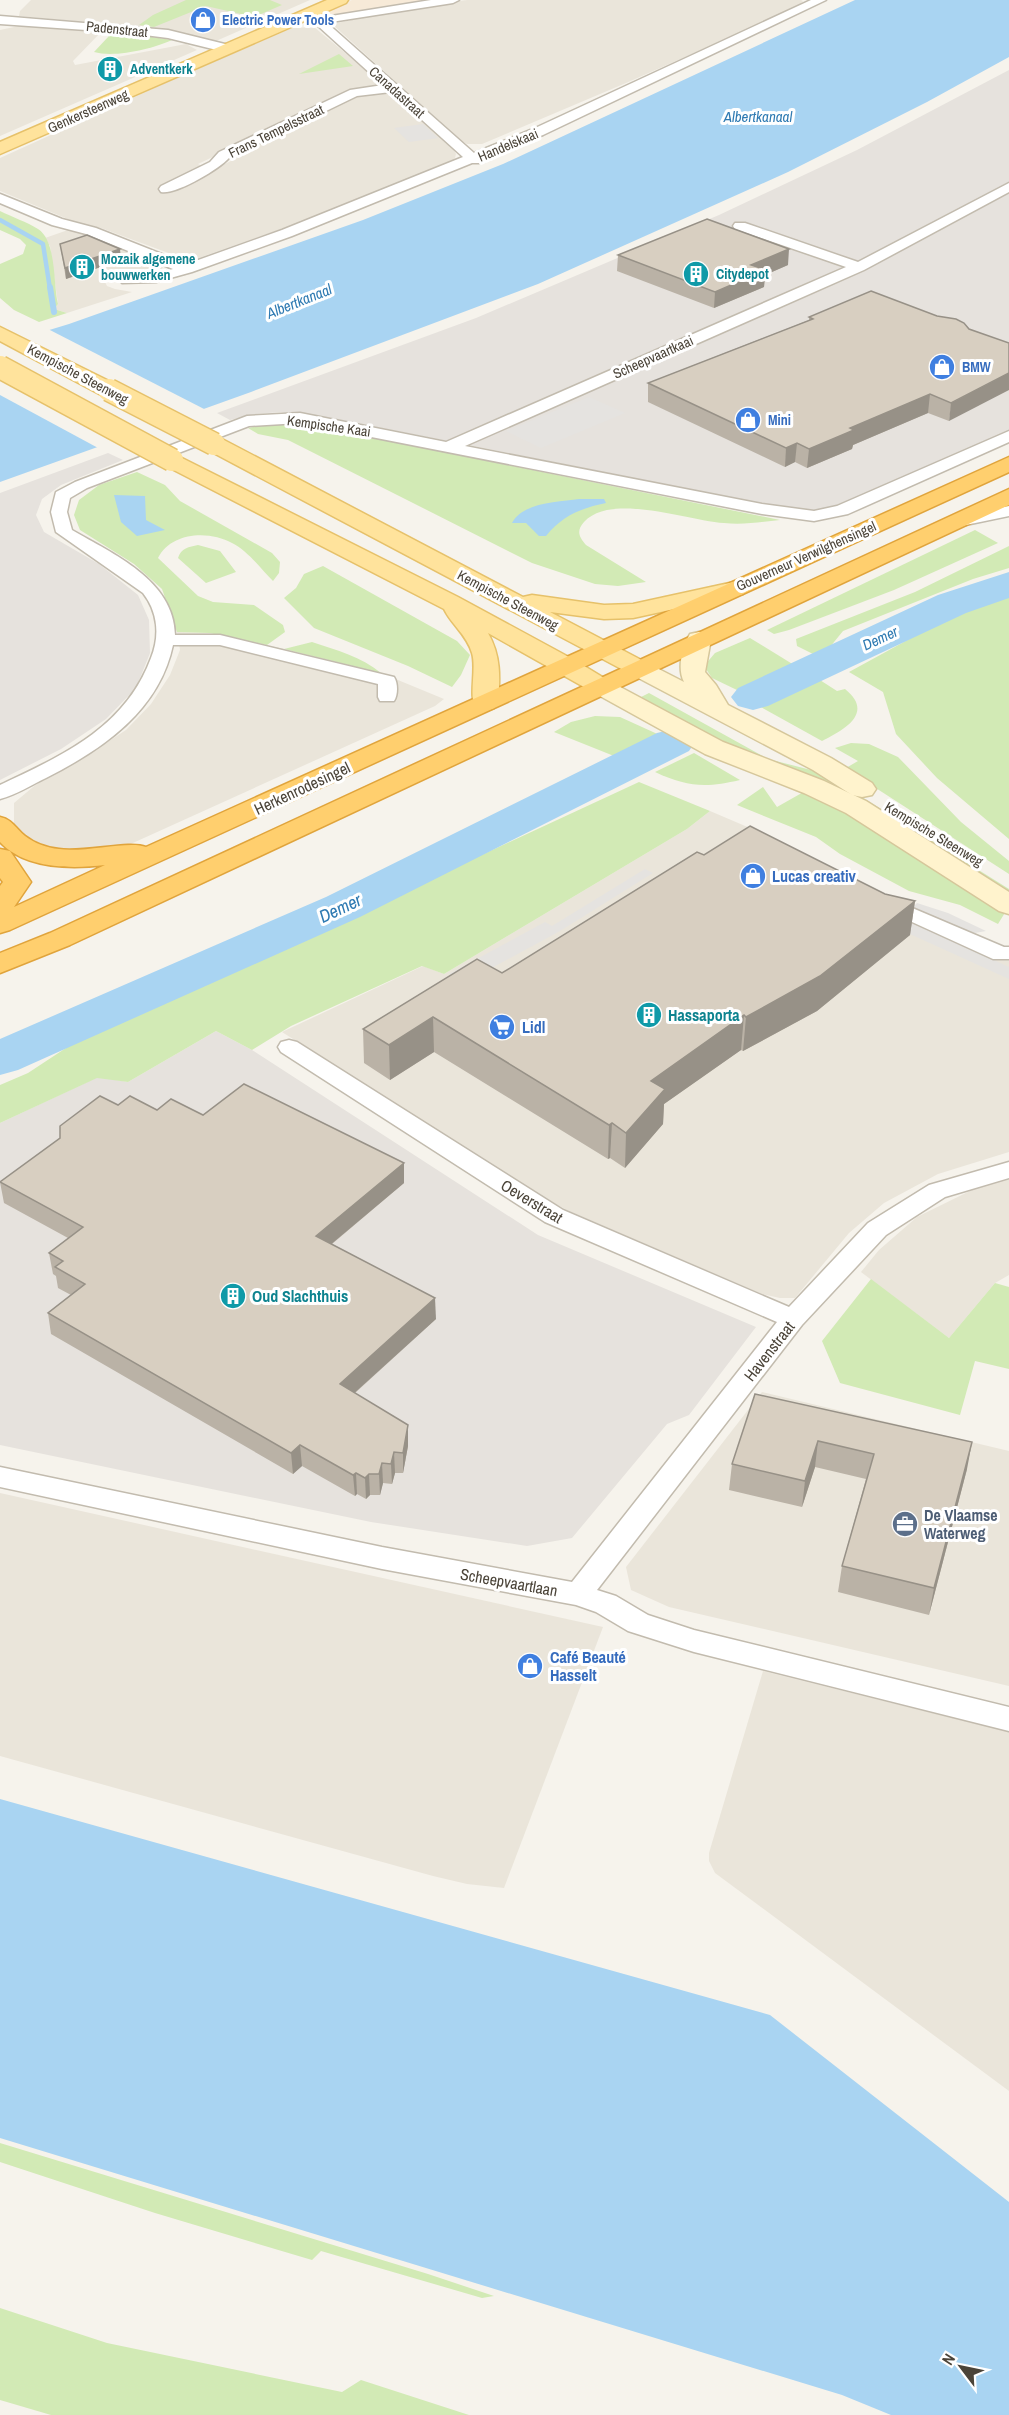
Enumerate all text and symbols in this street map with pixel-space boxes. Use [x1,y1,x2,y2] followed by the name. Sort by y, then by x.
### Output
[188,5,218,35] shop icon: Electric Power Tools
[222,11,334,29] place label: Electric Power Tools
[85,17,149,41] street label: Padenstraat
[95,54,125,84] building icon: Adventkerk
[130,60,193,78] place label: Adventkerk
[365,62,429,122] street label: Canadastraat
[45,85,132,137] street label: Genkersteenweg
[225,100,327,162] street label: Frans Tempelsstraat
[723,106,792,127] water label: Albertkanaal
[475,124,541,166] street label: Handelskaai
[101,250,195,284] place label: Mozaik algemene bouwwerken
[67,252,97,282] building icon: Mozaik algemene bouwwerken
[681,259,711,289] building icon: Citydepot
[716,265,769,283] place label: Citydepot
[262,278,335,324] water label: Albertkanaal
[610,331,696,383] street label: Scheepvaartkaai
[24,340,132,408] street label: Kempische Steenweg
[927,352,957,382] shop icon: BMW
[962,358,991,376] place label: BMW
[733,405,763,435] shop icon: Mini
[286,411,372,441] street label: Kempische Kaai
[768,411,791,429] place label: Mini
[733,517,879,595] street label: Gouverneur Verwilghensingel
[454,566,562,634] street label: Kempische Steenweg
[859,620,902,655] water label: Demer
[250,756,354,820] street label: Herkenrodesingel
[881,798,987,871] street label: Kempische Steenweg
[738,861,768,891] shop icon: Lucas creativ
[772,865,857,887] place label: Lucas creativ
[315,887,366,929] water label: Demer
[634,1000,664,1030] building icon: Hassaporta
[668,1004,740,1026] place label: Hassaporta
[487,1012,517,1042] supermarket icon: Lidl
[522,1016,545,1038] place label: Lidl
[497,1174,567,1228] street label: Oeverstraat
[218,1281,248,1311] building icon: Oud Slachthuis
[252,1285,348,1307] place label: Oud Slachthuis
[739,1316,800,1386] street label: Havenstraat
[924,1504,998,1544] place label: De Vlaamse Waterweg
[890,1509,920,1539] office icon: De Vlaamse Waterweg
[459,1563,559,1601] street label: Scheepvaartlaan
[550,1646,626,1686] place label: Café Beauté Hasselt
[515,1651,545,1681] shop icon: Café Beauté Hasselt
[931,2337,991,2397] north arrow
[936,2349,960,2369] text: N

